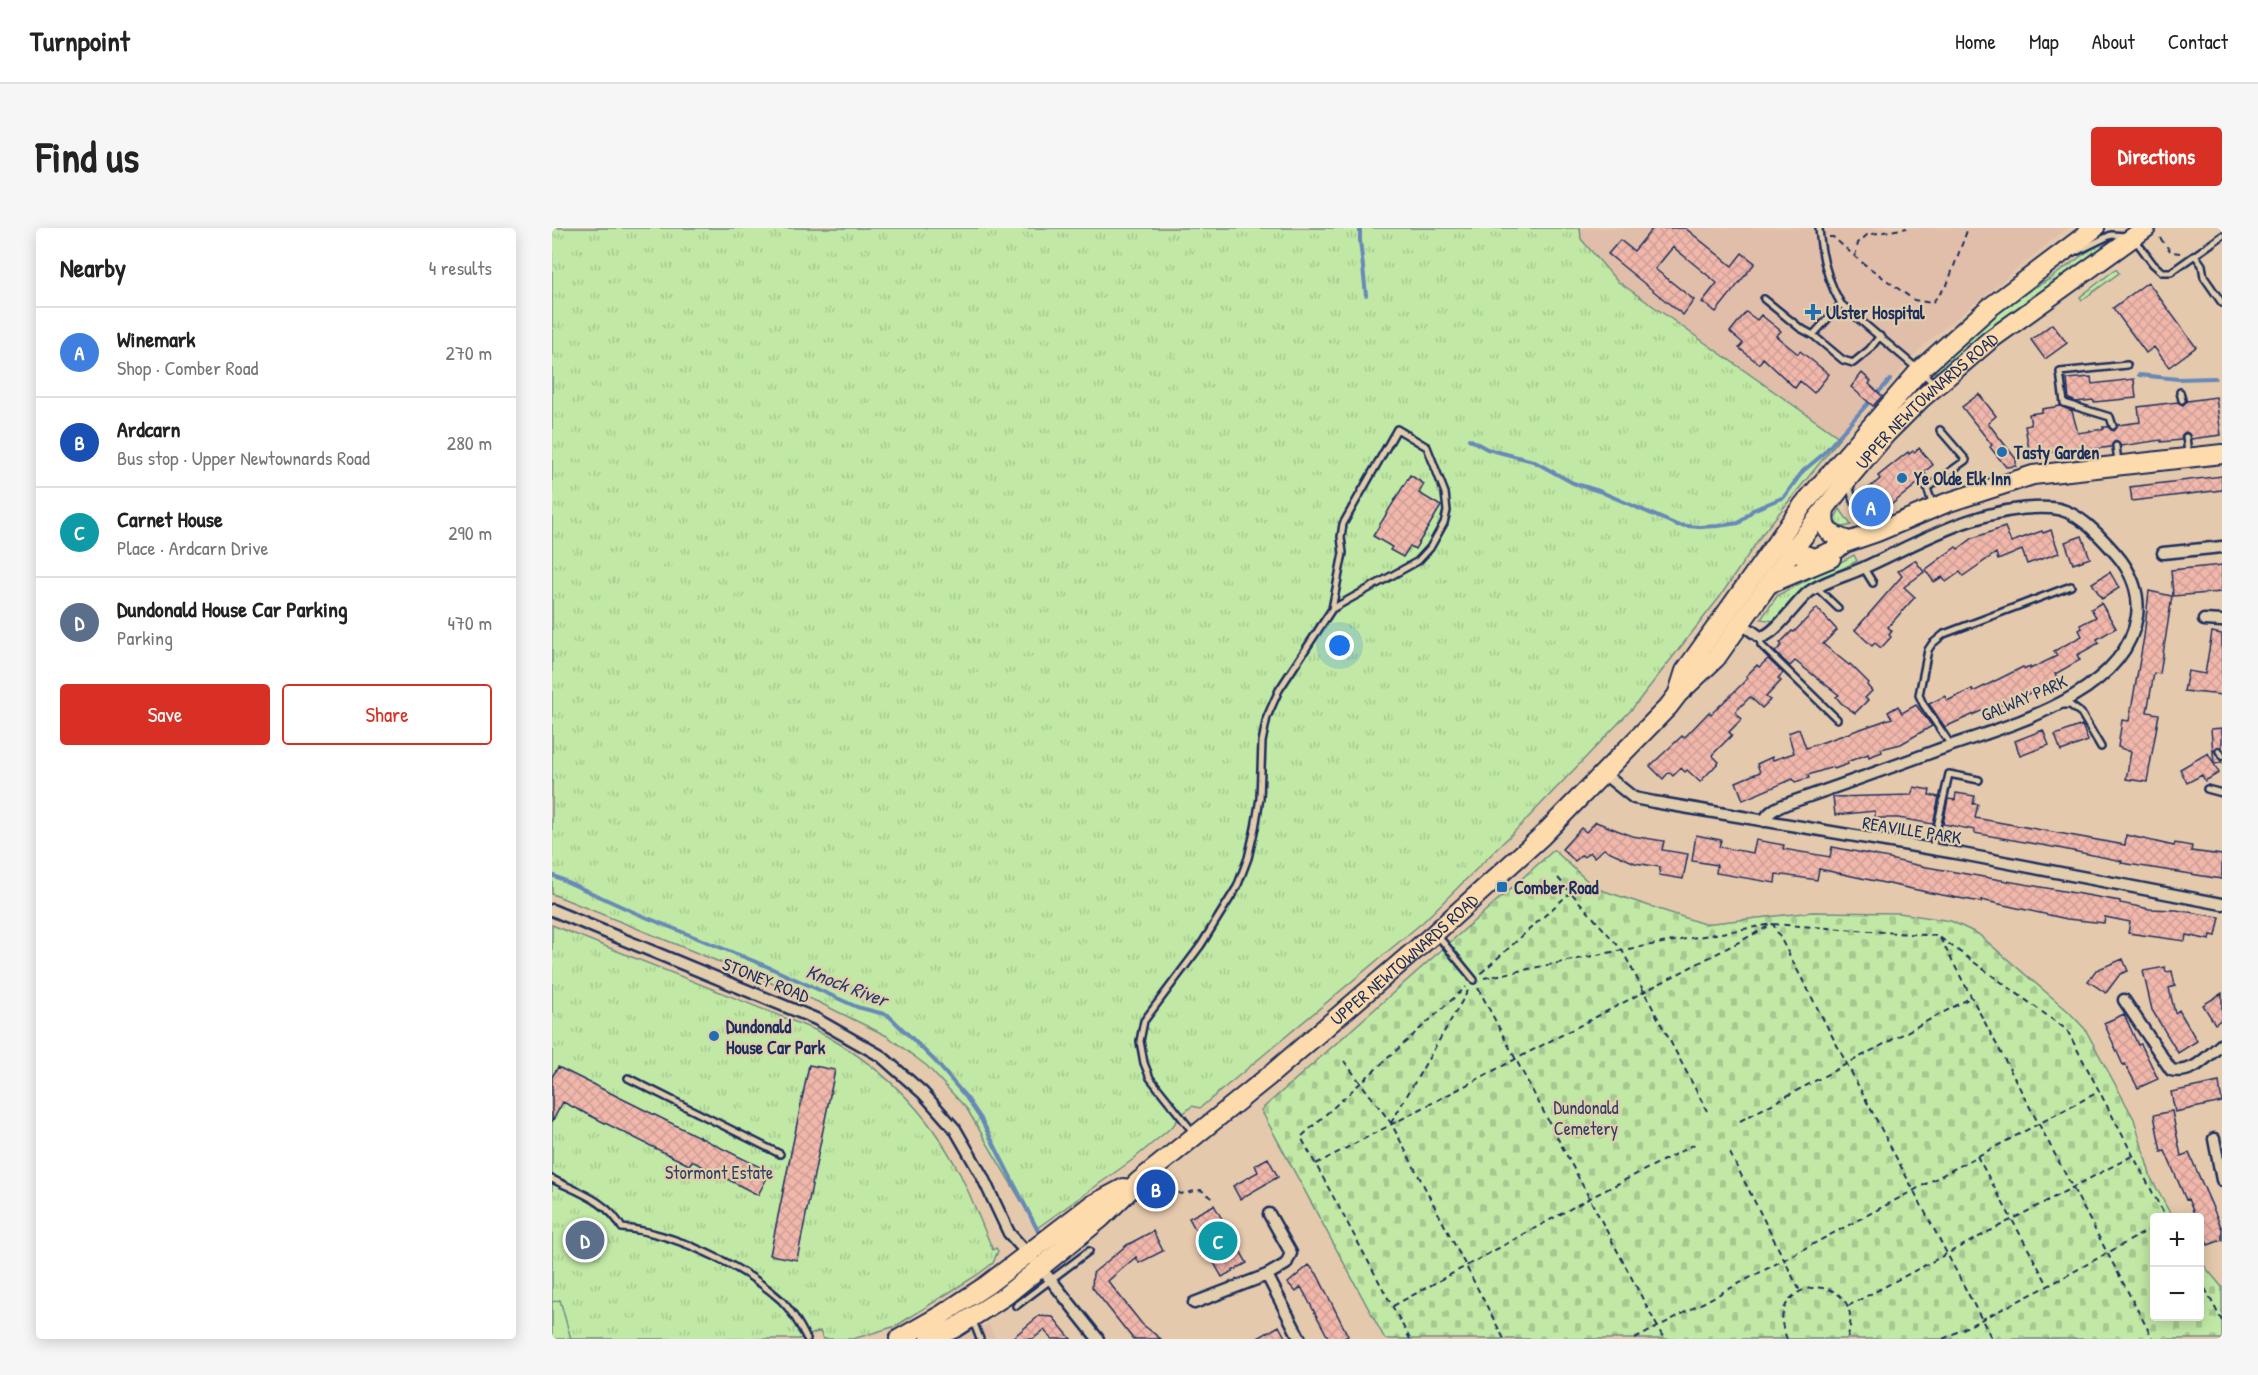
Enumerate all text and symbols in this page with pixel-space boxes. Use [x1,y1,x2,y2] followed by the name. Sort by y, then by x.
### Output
[30,22,130,60] text: Turnpoint
[1955,27,1996,56] text: Home
[2029,27,2059,56] text: Map
[2092,27,2135,56] text: About
[2168,27,2228,56] text: Contact
[2091,127,2222,186] button: Directions
[36,128,139,185] text: Find us
[60,250,126,285] text: Nearby
[429,254,492,281] text: 4 results
[1826,300,1926,326] place label: Ulster Hospital
[1804,303,1822,321] marker: Ulster Hospital
[117,324,195,354] text: Winemark
[1849,326,2003,474] street label: UPPER NEWTOWNARDS ROAD
[75,339,84,366] text: A
[446,339,492,366] text: 270 m
[117,354,258,381] text: Shop · Comber Road
[117,414,180,444] text: Ardcarn
[74,429,85,456] text: B
[447,429,492,456] text: 280 m
[2013,440,2099,466] place label: Tasty Garden
[117,444,370,471] text: Bus stop · Upper Newtownards Road
[1995,445,2009,459] marker: Tasty Garden
[1914,466,2011,491] place label: Ye Olde Elk Inn
[1895,471,1909,485] marker: Ye Olde Elk Inn
[1852,484,1890,530] pin: A
[117,504,223,534] text: Carnet House
[74,519,85,546] text: C
[448,519,492,546] text: 290 m
[117,534,269,561] text: Place · Ardcarn Drive
[117,594,348,624] text: Dundonald House Car Parking
[75,609,84,636] text: D
[447,609,492,636] text: 470 m
[117,624,173,651] text: Parking
[1325,631,1354,660] your location
[1977,668,2071,727] street label: GALWAY PARK
[60,684,270,745] button: Save
[282,684,492,745] button: Share
[1861,810,1964,850] street label: REAVILLE PARK
[1514,875,1599,900] place label: Comber Road
[1495,880,1509,894] marker: Comber Road
[1325,887,1484,1031] street label: UPPER NEWTOWNARDS ROAD
[719,951,814,1009] street label: STONEY ROAD
[802,957,894,1014] water label: Knock River
[726,1014,826,1060] place label: Dundonald House Car Park
[707,1029,721,1043] marker: Dundonald House Car Park
[1553,1095,1619,1141] park label: Dundonald Cemetery
[665,1160,773,1185] park label: Stormont Estate
[1136,1166,1176,1212] pin: B
[2150,1213,2204,1321] map controls
[2150,1213,2204,1267] button: +
[566,1218,604,1262] pin: D
[1198,1218,1238,1264] pin: C
[2150,1267,2204,1321] button: −

